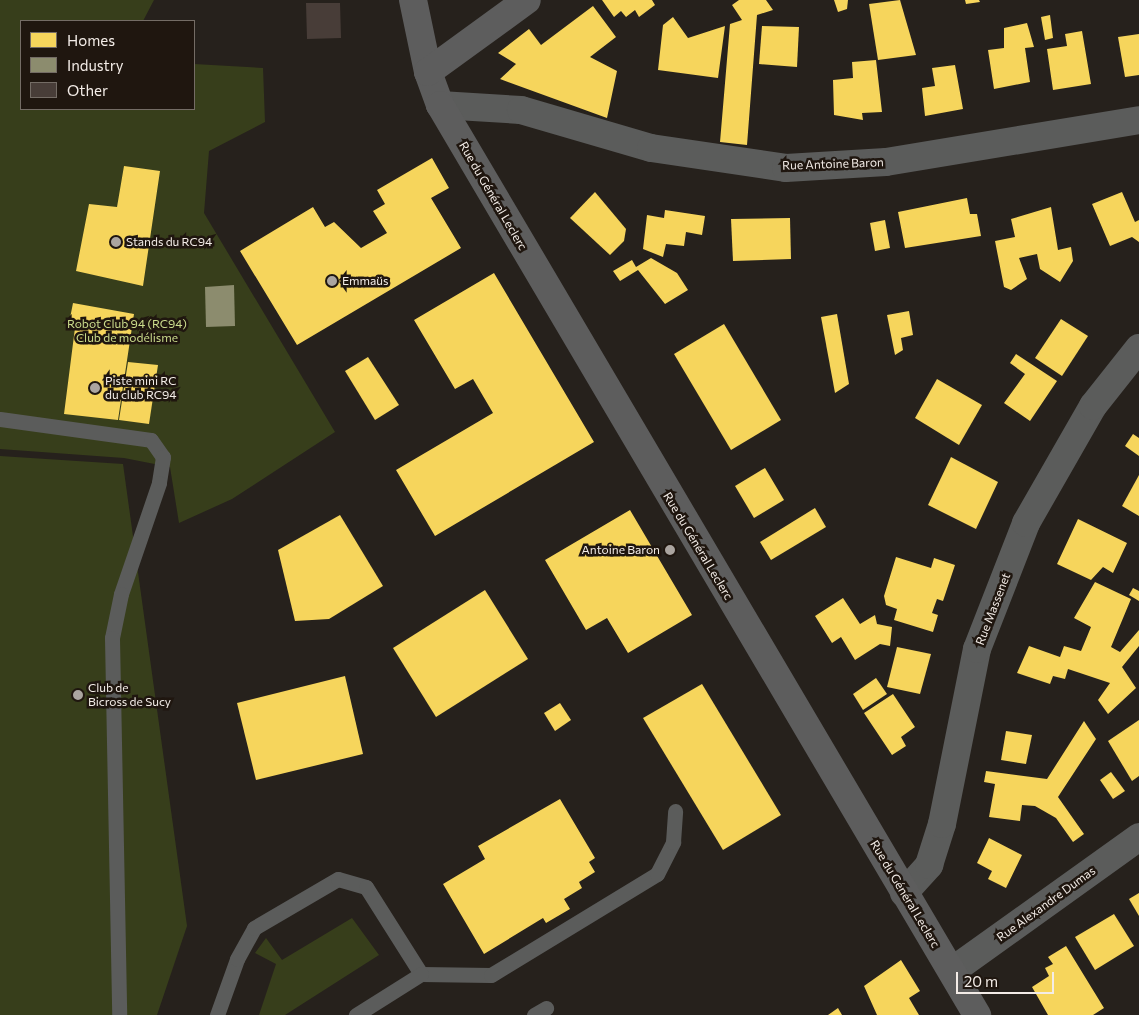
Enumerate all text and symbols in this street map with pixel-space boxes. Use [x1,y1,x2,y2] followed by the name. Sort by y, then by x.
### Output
[20,20,195,110] legend
[67,31,115,49] text: Homes
[67,56,124,74] text: Industry
[67,81,108,99] text: Other
[456,139,530,253] street label: Rue du Général Leclerc
[782,155,884,173] street label: Rue Antoine Baron
[126,235,212,249] place label: Stands du RC94
[110,236,122,248] marker: Stands du RC94
[342,274,388,288] place label: Emmaüs
[326,275,338,287] marker: Emmaüs
[67,317,187,345] park label: Robot Club 94 (RC94) Club de modélisme
[105,374,177,402] place label: Piste mini RC du club RC94
[89,382,101,394] marker: Piste mini RC du club RC94
[660,490,736,602] street label: Rue du Général Leclerc
[582,543,660,557] place label: Antoine Baron
[664,544,676,556] marker: Antoine Baron
[973,571,1013,647] street label: Rue Massenet
[88,681,171,709] place label: Club de Bicross de Sucy
[72,689,84,701] marker: Club de Bicross de Sucy
[867,838,943,950] street label: Rue du Général Leclerc
[994,863,1098,945] street label: Rue Alexandre Dumas
[959,962,1056,994] scale bar
[964,972,998,990] text: 20 m

